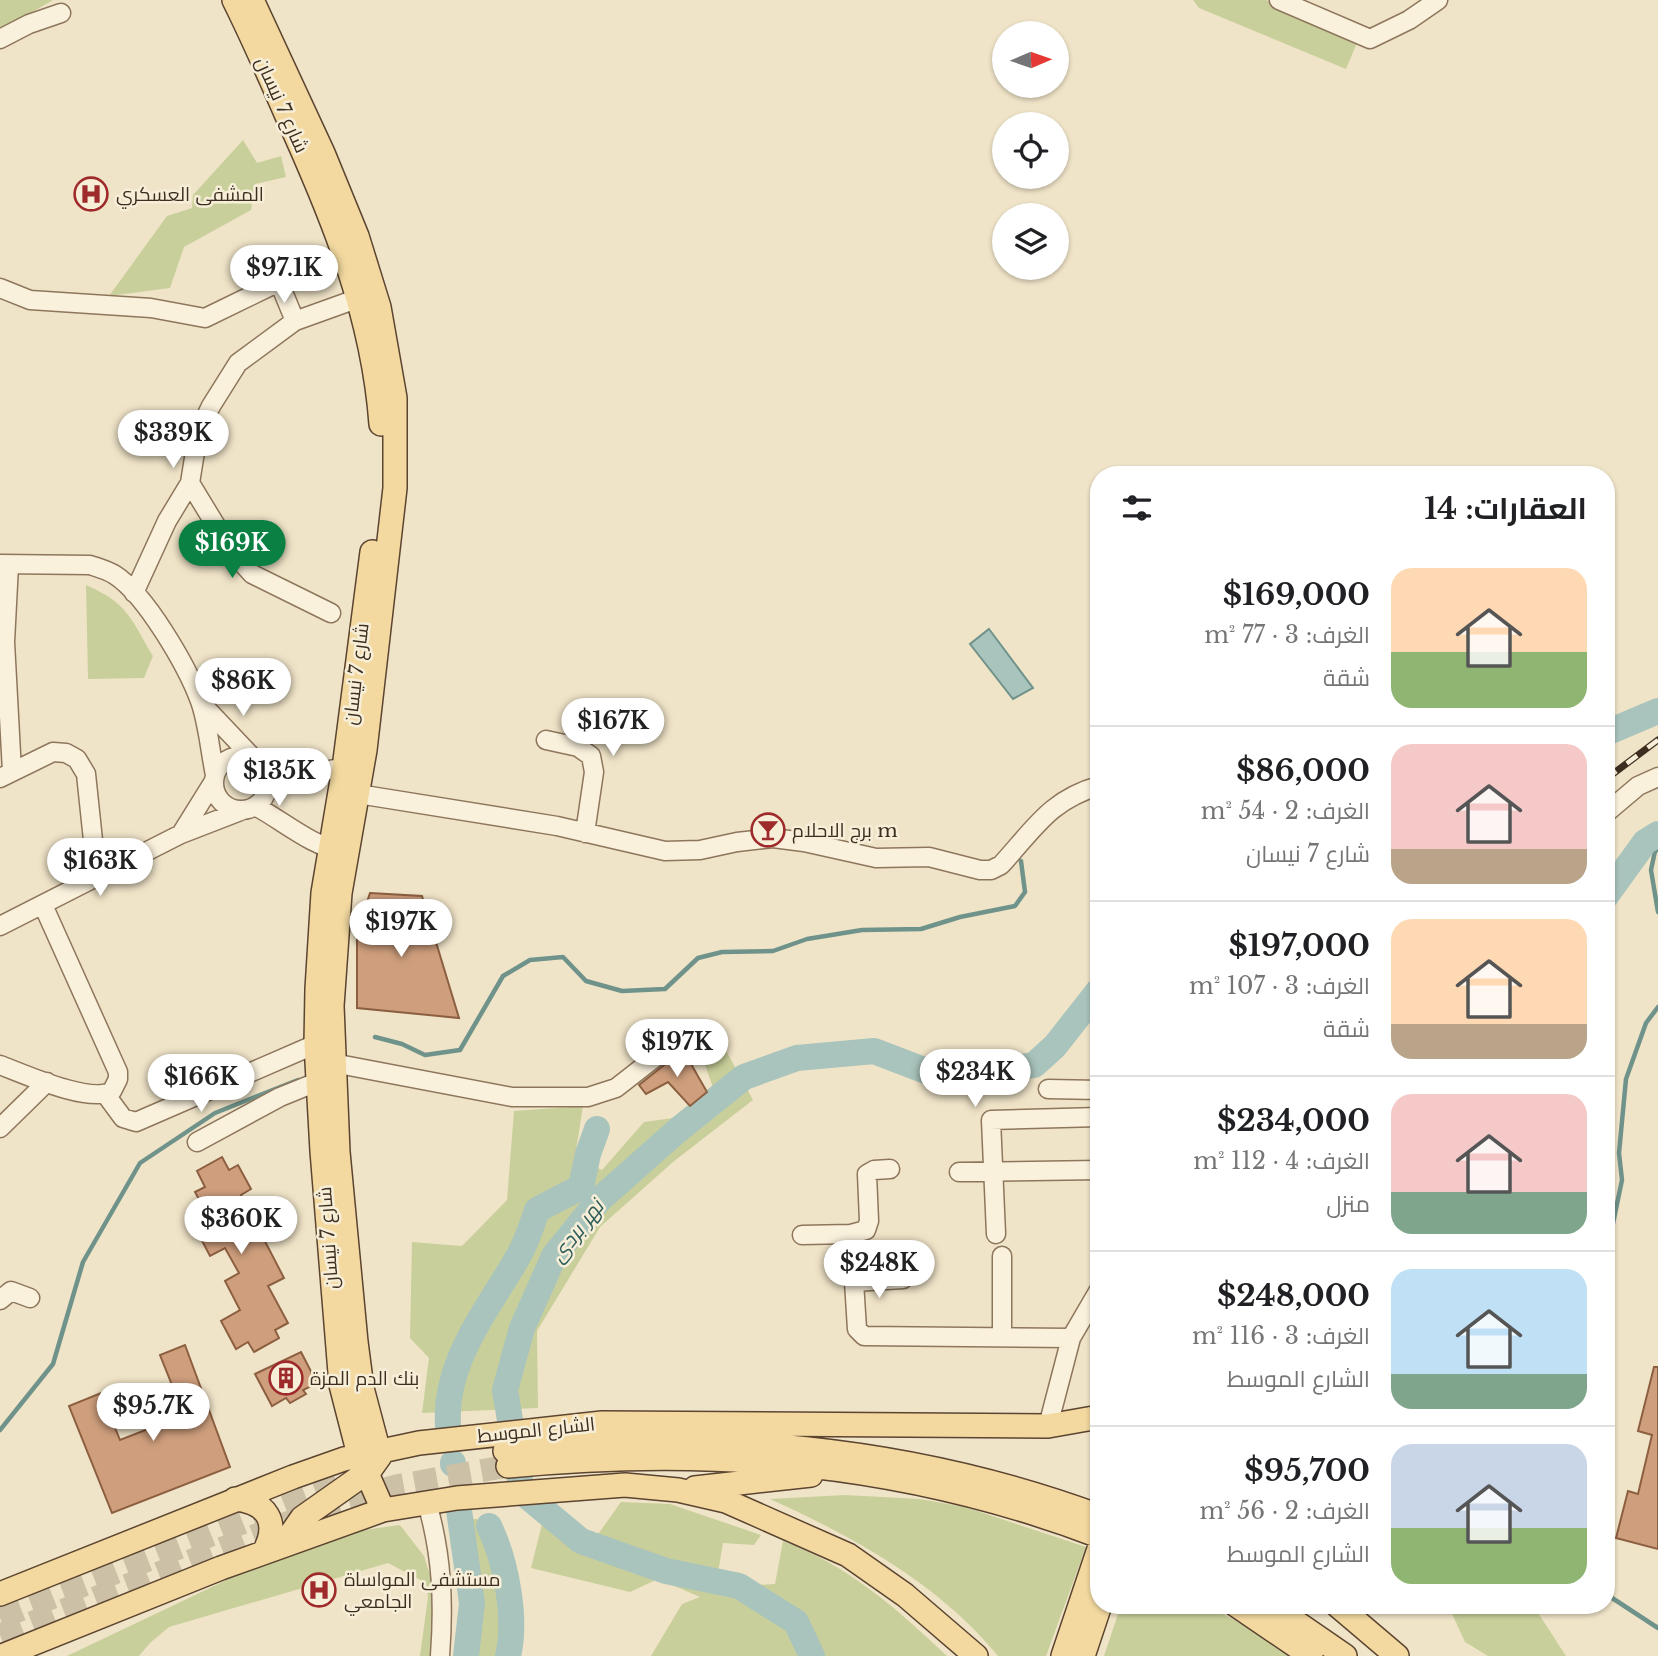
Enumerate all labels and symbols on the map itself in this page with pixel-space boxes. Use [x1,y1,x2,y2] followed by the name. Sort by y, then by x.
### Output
[992,21,1069,98] north arrow
[249,53,313,157] street label: شارع 7 نيسان
[72,175,110,213] hospital icon: المشفى العسكري
[116,183,264,209] place label: المشفى العسكري
[227,246,341,305] pin: $97.1K
[124,410,222,470] pin: $339K
[183,520,281,580] pin: $169K
[338,622,376,727] street label: شارع 7 نيسان
[202,658,284,718] pin: $86K
[564,698,662,758] pin: $167K
[230,748,328,808] pin: $135K
[749,811,787,849] bar icon: برج الاحلام m
[792,819,898,844] place label: برج الاحلام m
[51,838,149,898] pin: $163K
[352,900,450,959] pin: $197K
[628,1020,726,1079] pin: $197K
[926,1050,1024,1109] pin: $234K
[152,1054,250,1114] pin: $166K
[313,1186,345,1290] street label: شارع 7 نيسان
[544,1193,611,1268] water label: نهر بردى
[192,1196,290,1256] pin: $360K
[830,1240,928,1300] pin: $248K
[267,1359,305,1397] building icon: بنك الدم المزة
[310,1367,419,1392] place label: بنك الدم المزة
[96,1384,210,1443] pin: $95.7K
[476,1412,596,1450] street label: الشارع الموسط
[344,1568,501,1616] place label: مستشفى المواساة الجامعي
[300,1571,338,1609] hospital icon: مستشفى المواساة الجامعي

